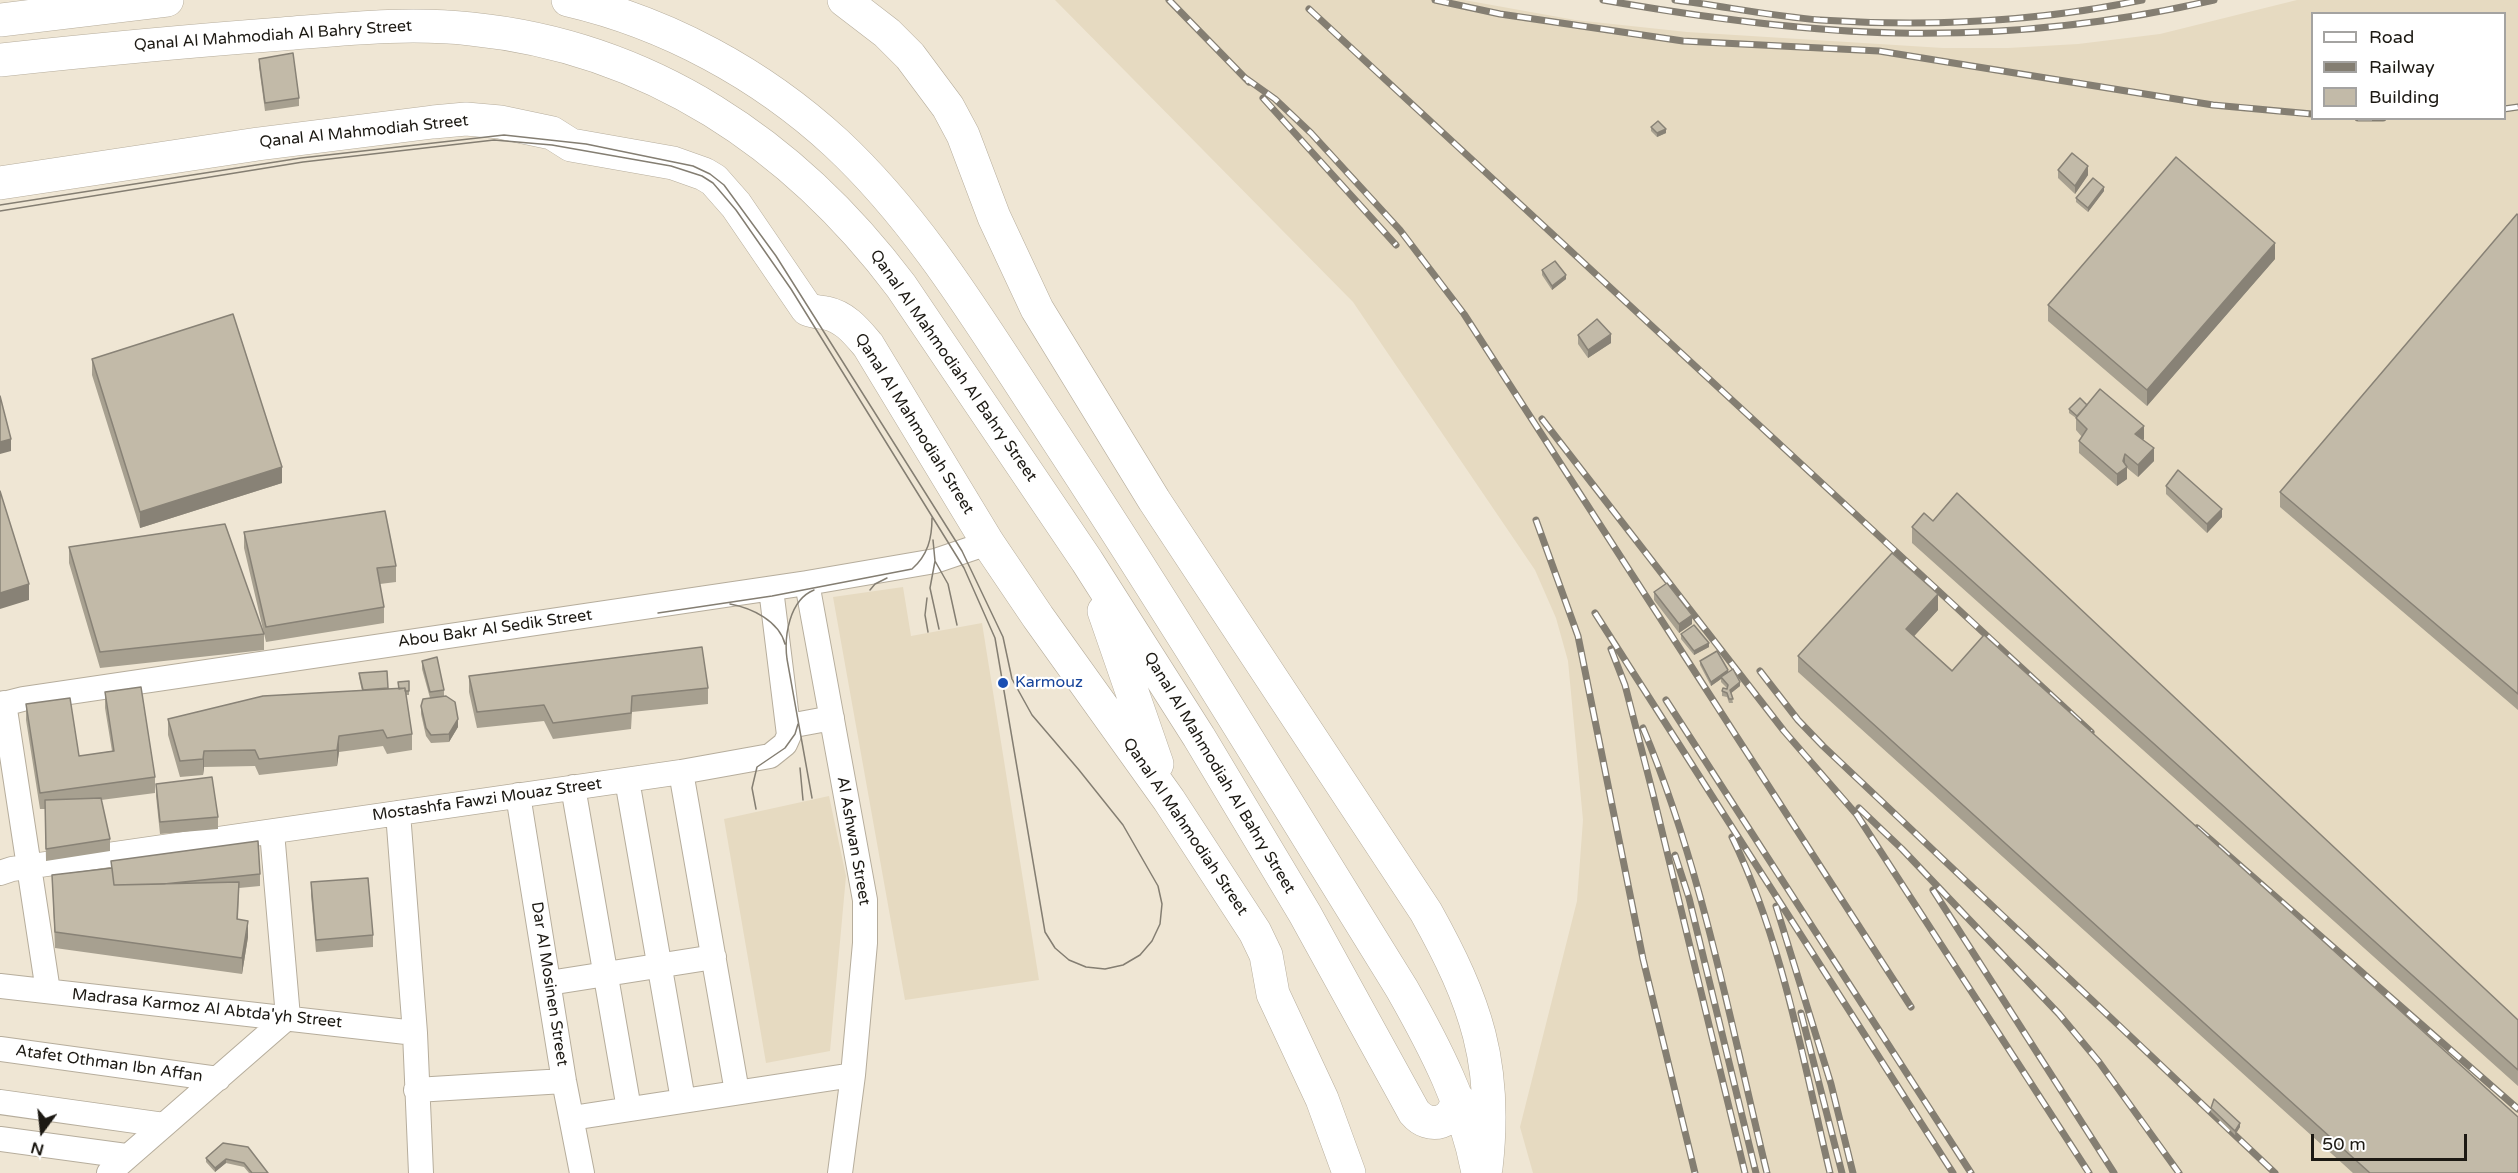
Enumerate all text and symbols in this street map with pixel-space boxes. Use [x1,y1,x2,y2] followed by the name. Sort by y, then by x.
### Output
[2311,12,2506,120] legend
[133,17,413,55] street label: Qanal Al Mahmodiah Al Bahry Street
[2369,26,2414,48] text: Road
[2369,56,2435,78] text: Railway
[2369,86,2439,108] text: Building
[259,111,469,153] street label: Qanal Al Mahmodiah Street
[865,246,1041,486] street label: Qanal Al Mahmodiah Al Bahry Street
[850,330,978,518] street label: Qanal Al Mahmodiah Street
[396,606,594,652] street label: Abou Bakr Al Sedik Street
[1139,649,1299,897] street label: Qanal Al Mahmodiah Al Bahry Street
[1015,673,1083,693] place label: Karmouz
[996,676,1010,690] marker: Karmouz
[1118,735,1252,919] street label: Qanal Al Mahmodiah Street
[371,774,603,826] street label: Mostashfa Fawzi Mouaz Street
[832,775,874,907] street label: Al Ashwan Street
[527,900,571,1068] street label: Dar Al Mosinen Street
[71,985,343,1033] street label: Madrasa Karmoz Al Abtda'yh Street
[14,1041,204,1087] street label: Atafet Othman Ibn Affan
[12,1101,72,1161] north arrow
[2314,1122,2470,1160] scale bar
[2322,1133,2366,1155] text: 50 m
[29,1137,46,1160] text: N

